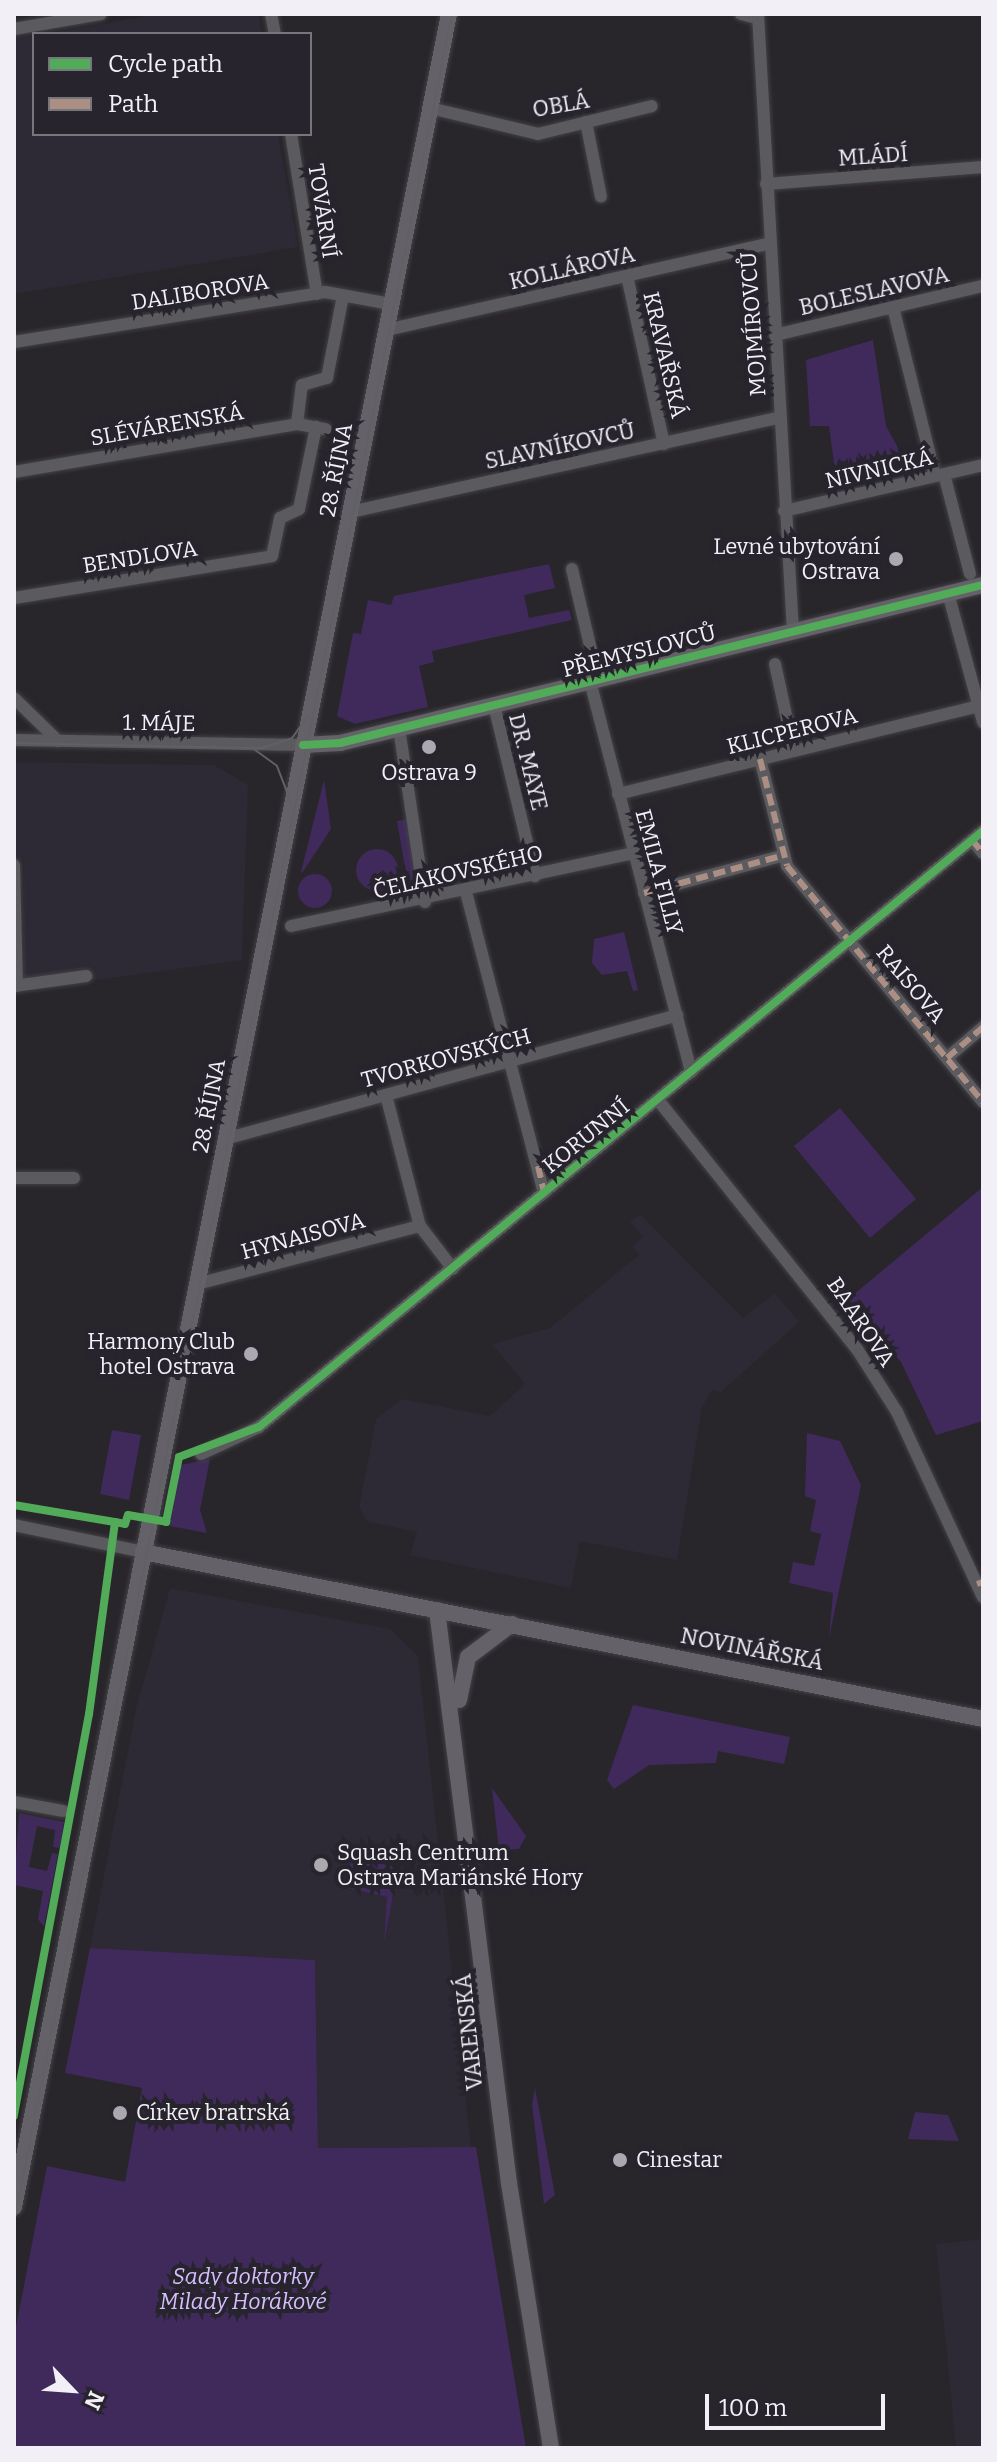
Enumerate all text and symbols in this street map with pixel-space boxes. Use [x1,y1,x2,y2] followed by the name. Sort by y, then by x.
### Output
[32,32,312,136] legend
[108,50,223,78] text: Cycle path
[530,87,592,123] street label: OBLÁ
[108,90,158,118] text: Path
[837,140,909,172] street label: MLÁDÍ
[302,162,344,260] street label: TOVÁRNÍ
[507,241,637,295] street label: KOLLÁROVA
[735,251,771,397] street label: MOJMÍROVCŮ
[797,261,951,321] street label: BOLESLAVOVA
[130,268,270,316] street label: DALIBOROVA
[638,289,692,421] street label: KRAVAŘSKÁ
[88,399,246,451] street label: SLÉVÁRENSKÁ
[483,417,637,475] street label: SLAVNÍKOVCŮ
[314,421,358,519] street label: 28. ŘÍJNA
[823,444,935,494] street label: NIVNICKÁ
[713,533,880,584] place label: Levné ubytování Ostrava
[81,535,199,579] street label: BENDLOVA
[887,550,905,568] marker: Levné ubytování Ostrava
[559,619,719,683] street label: PŘEMYSLOVCŮ
[724,702,860,760] street label: KLICPEROVA
[122,709,196,737] street label: 1. MÁJE
[503,711,553,813] street label: DR. MAYE
[420,738,438,756] marker: Ostrava 9
[381,760,477,786] place label: Ostrava 9
[630,806,688,938] street label: EMILA FILLY
[370,840,546,904] street label: ČELAKOVSKÉHO
[871,940,951,1028] street label: RAISOVA
[358,1023,534,1093] street label: TVORKOVSKÝCH
[187,1057,231,1155] street label: 28. ŘÍJNA
[537,1093,635,1179] street label: KORUNNÍ
[238,1207,368,1265] street label: HYNAISOVA
[821,1272,901,1372] street label: BAAROVA
[87,1328,235,1380] place label: Harmony Club hotel Ostrava
[242,1345,260,1363] marker: Harmony Club hotel Ostrava
[678,1622,826,1676] street label: NOVINÁŘSKÁ
[337,1839,583,1890] place label: Squash Centrum Ostrava Mariánské Hory
[312,1856,330,1874] marker: Squash Centrum Ostrava Mariánské Hory
[450,1972,488,2092] street label: VARENSKÁ
[136,2100,290,2126] place label: Církev bratrská
[111,2104,129,2122] marker: Církev bratrská
[636,2147,722,2173] place label: Cinestar
[611,2151,629,2169] marker: Cinestar
[159,2263,327,2314] park label: Sady doktorky Milady Horákové
[32,2350,112,2430] north arrow
[709,2378,889,2428] scale bar
[78,2387,110,2414] text: N
[719,2394,787,2422] text: 100 m

